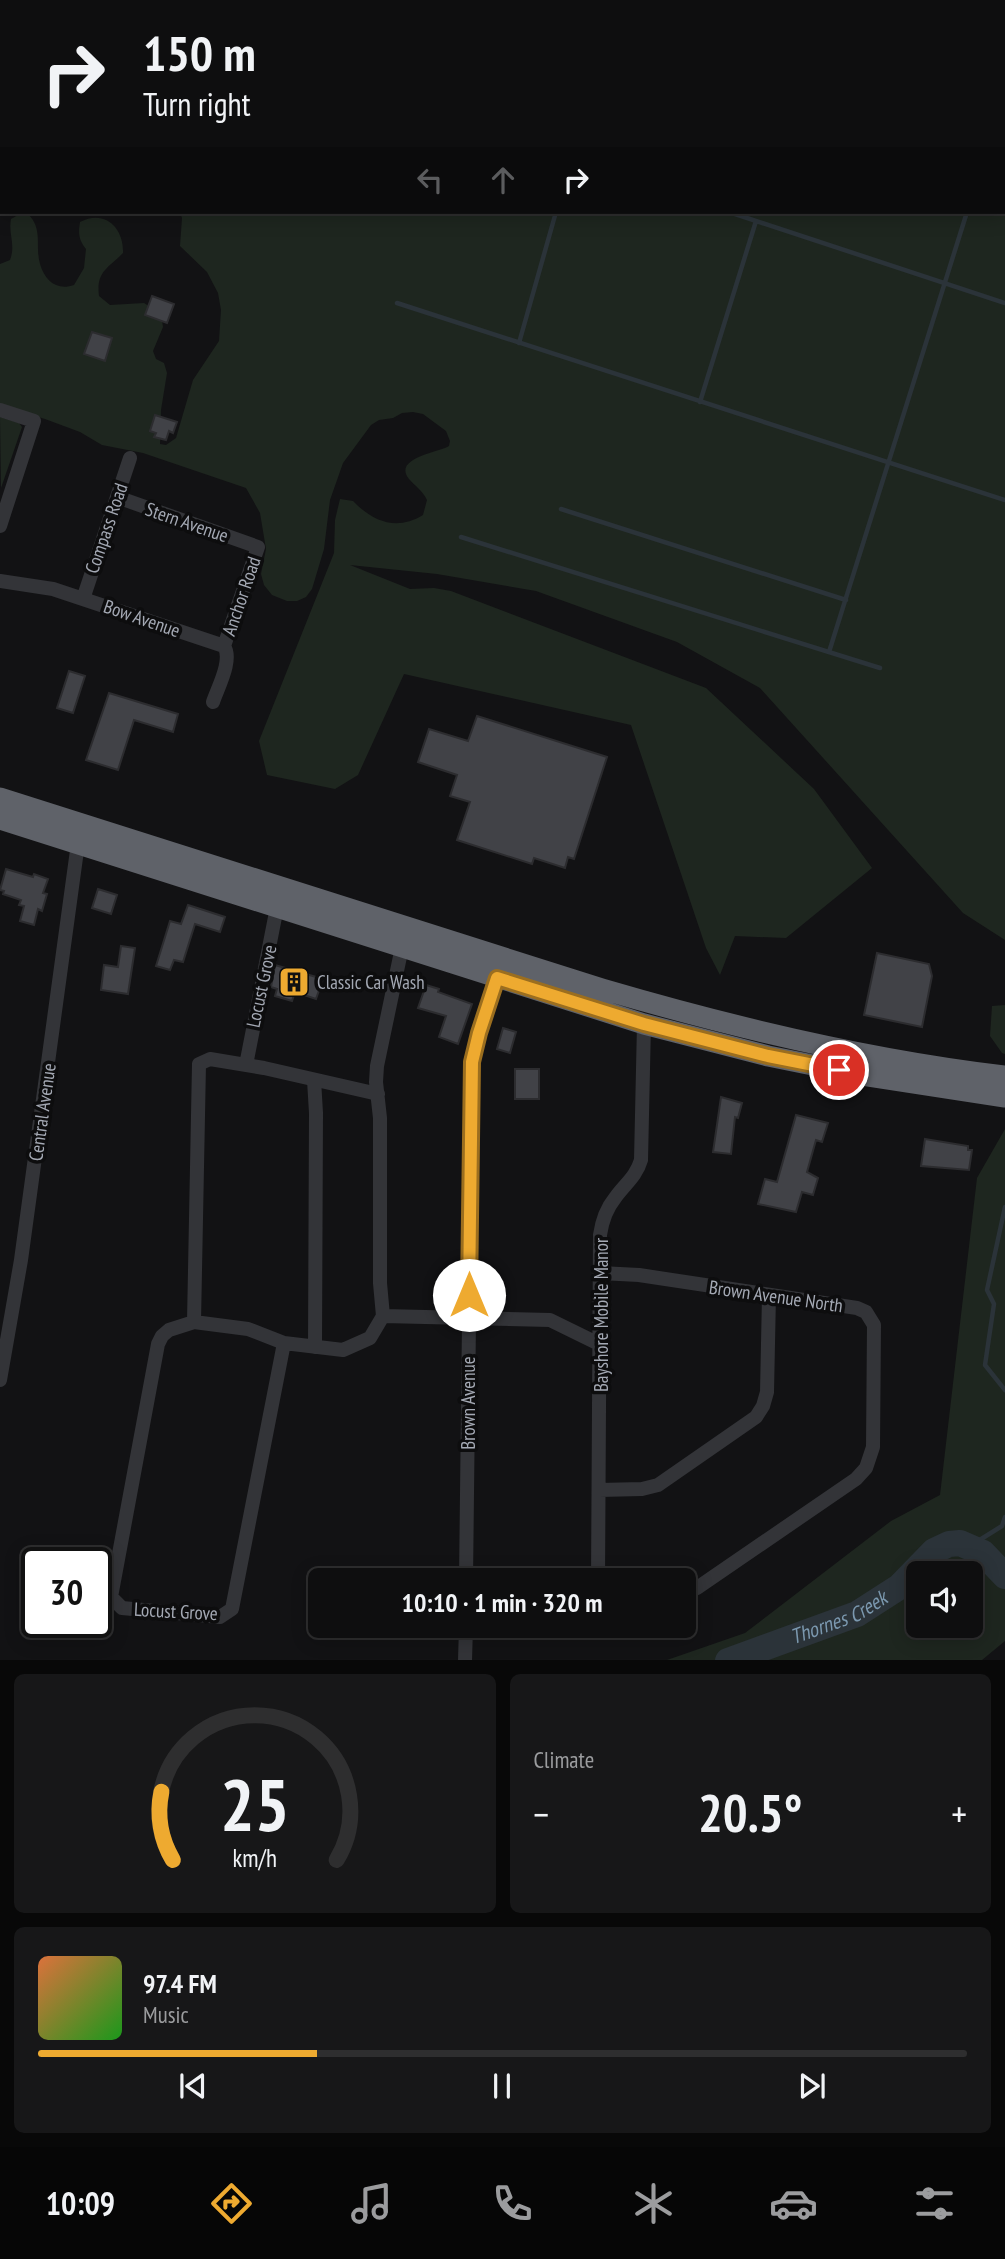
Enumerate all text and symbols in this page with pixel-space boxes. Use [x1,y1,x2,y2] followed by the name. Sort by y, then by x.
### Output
[143,21,256,85] text: 150 m
[28,28,119,119] icon: right
[143,83,251,125] text: Turn right
[411,161,449,199] icon: left
[484,161,522,199] icon: ahead
[557,161,595,199] icon: right
[79,480,133,576] street label: Compass Road
[142,497,232,547] street label: Stern Avenue
[216,553,266,639] street label: Anchor Road
[101,594,184,642] street label: Bow Avenue
[241,942,281,1029] street label: Locust Grove
[277,965,311,999] building icon: Classic Car Wash
[317,970,425,994] place label: Classic Car Wash
[809,1040,869,1100] pin
[820,1051,858,1089] icon: arrive
[23,1061,61,1162] street label: Central Avenue
[589,1237,613,1392] street label: Bayshore Mobile Manor
[432,1258,506,1332] position arrow
[707,1275,845,1317] street label: Brown Avenue North
[456,1356,480,1450] street label: Brown Avenue
[21,1547,112,1638] speed limit sign: 30
[906,1561,983,1638] map controls
[906,1561,983,1638] button: sound
[786,1583,895,1650] water label: Thornes Creek
[402,1586,602,1619] text: 10:10 · 1 min · 320 m
[134,1597,219,1625] street label: Locust Grove
[534,1745,594,1774] text: Climate
[220,1756,290,1850] text: 25
[698,1779,803,1846] text: 20.5°
[534,1789,549,1838] text: −
[951,1789,967,1838] text: +
[233,1841,277,1873] text: km/h
[143,1967,217,2000] text: 97.4 FM
[143,2000,189,2029] text: Music
[174,2067,212,2105] icon: previous
[483,2067,521,2105] icon: pause
[793,2067,831,2105] icon: next
[207,2179,256,2228] icon: directions
[347,2179,396,2228] icon: music
[488,2179,537,2228] icon: phone
[629,2179,678,2228] icon: climate
[769,2179,818,2228] icon: car
[910,2179,959,2228] icon: filters
[46,2182,115,2224] text: 10:09

